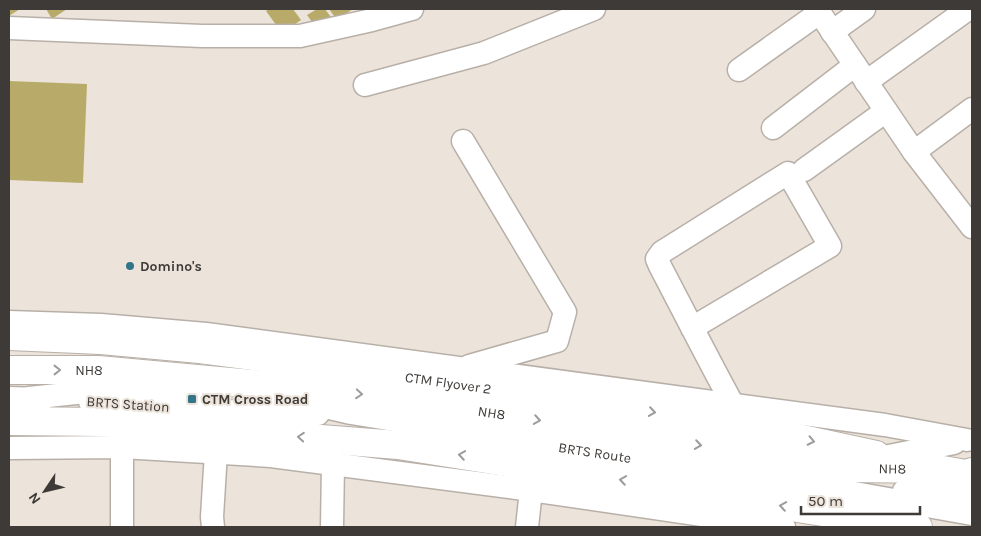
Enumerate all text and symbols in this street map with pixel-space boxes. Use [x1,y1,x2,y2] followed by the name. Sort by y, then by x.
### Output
[140,258,202,275] place label: Domino's
[124,260,136,272] marker: Domino's
[75,362,103,379] street label: NH8
[54,365,62,375] one-way arrow
[404,369,492,398] street label: CTM Flyover 2
[355,388,363,399] one-way arrow
[202,391,308,408] place label: CTM Cross Road
[86,393,170,416] street label: BRTS Station
[186,393,198,405] marker: CTM Cross Road
[477,403,506,424] street label: NH8
[648,406,656,417] one-way arrow
[533,414,541,425] one-way arrow
[297,432,305,443] one-way arrow
[807,436,816,446] one-way arrow
[557,439,632,467] street label: BRTS Route
[693,439,702,449] one-way arrow
[458,450,466,461] one-way arrow
[878,460,906,478] street label: NH8
[20,466,70,516] north arrow
[618,476,627,486] one-way arrow
[801,484,920,516] scale bar
[25,489,45,507] text: N
[808,492,843,510] text: 50 m
[779,501,787,512] one-way arrow

